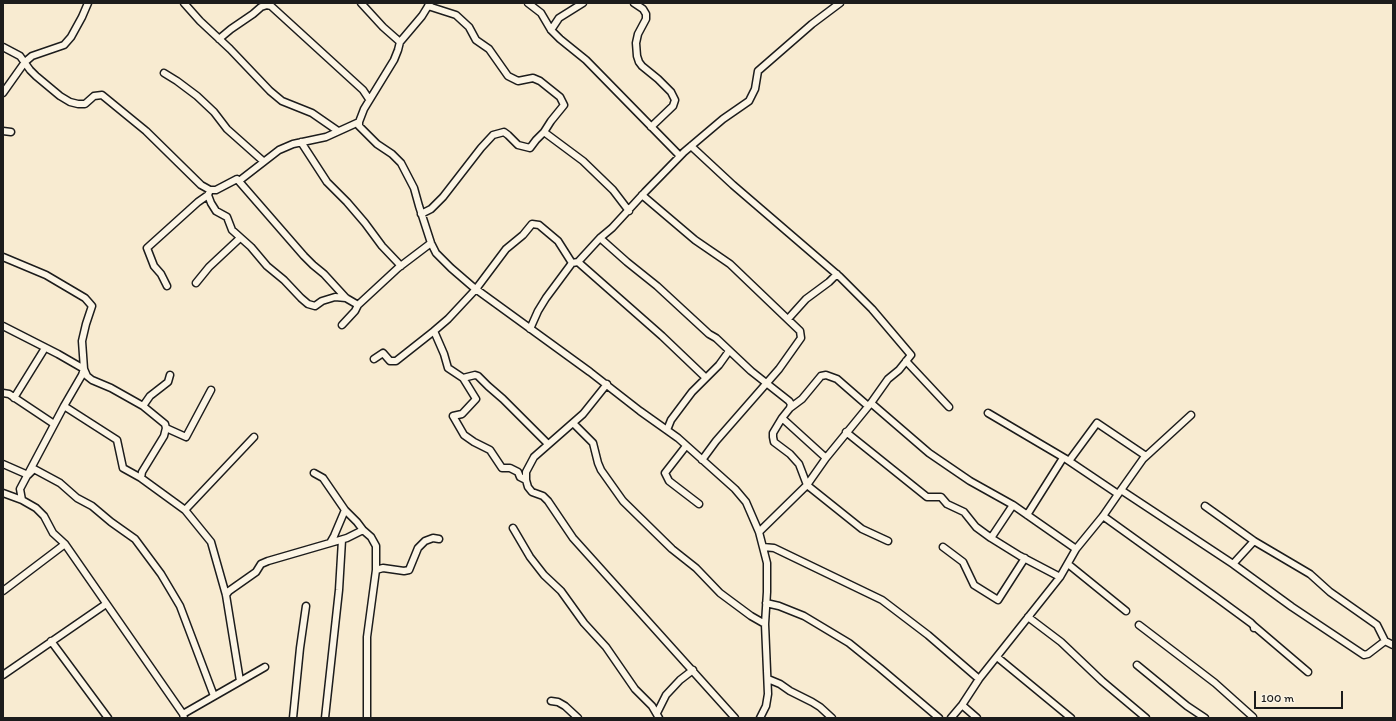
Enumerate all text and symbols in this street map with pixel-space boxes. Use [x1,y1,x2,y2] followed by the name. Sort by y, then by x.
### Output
[1256,683,1345,709] scale bar
[1261,691,1294,705] text: 100 m

